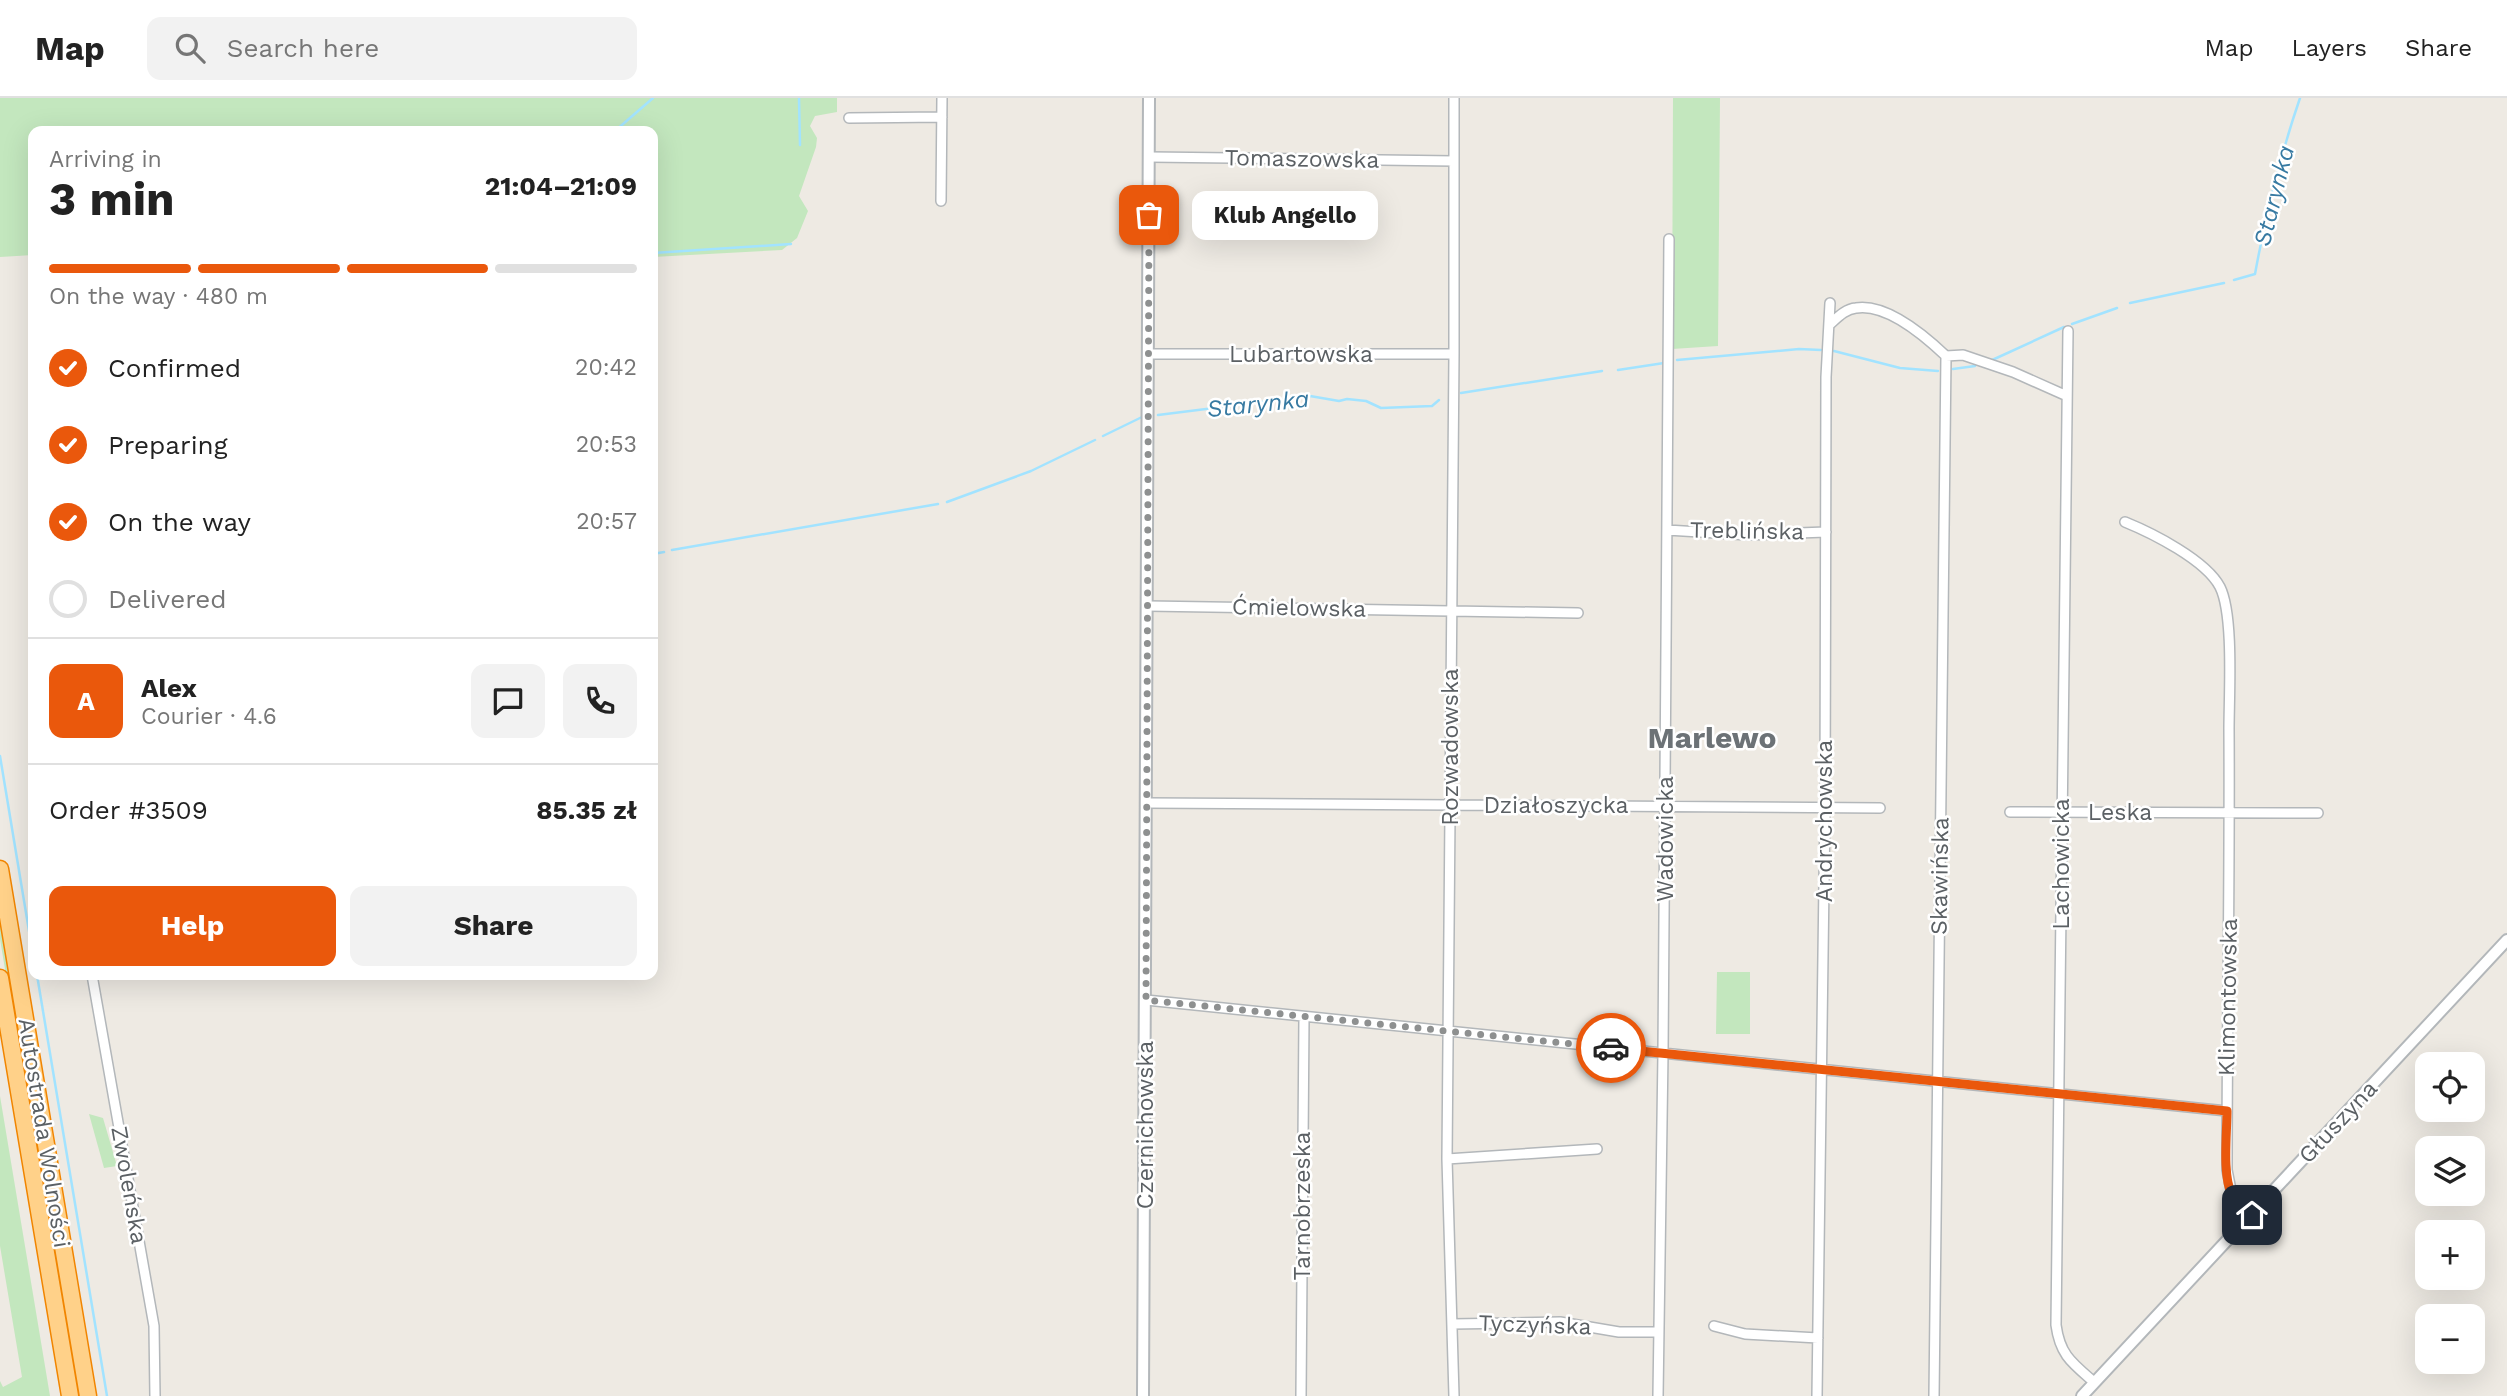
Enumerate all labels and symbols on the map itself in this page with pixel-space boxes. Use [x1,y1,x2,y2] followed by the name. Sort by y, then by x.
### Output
[2248,142,2300,249] water label: Starynka
[1224,144,1380,174] street label: Tomaszowska
[1119,185,1179,245] pin
[1191,190,1376,240] callout: Klub Angello
[1229,341,1373,368] street label: Lubartowska
[1205,385,1311,423] water label: Starynka
[1690,517,1804,545] street label: Treblińska
[1232,592,1366,623] street label: Ćmielowska
[1437,668,1464,826] street label: Rozwadowska
[1648,720,1776,755] district label: Marlewo
[1811,740,1838,902] street label: Andrychowska
[1652,776,1679,902] street label: Wadowicka
[1483,792,1629,819] street label: Działoszycka
[2048,798,2075,930] street label: Lachowicka
[2088,799,2152,826] street label: Leska
[1925,817,1955,935] street label: Skawińska
[2213,918,2243,1076] street label: Klimontowska
[1576,1013,1646,1083] courier
[13,1016,75,1250] street label: Autostrada Wolności
[1132,1041,1159,1209] street label: Czernichowska
[2293,1075,2383,1169] street label: Głuszyna
[105,1124,153,1246] street label: Zwoleńska
[1289,1131,1316,1281] street label: Tarnobrzeska
[2222,1185,2282,1245] pin
[1478,1310,1592,1340] street label: Tyczyńska

